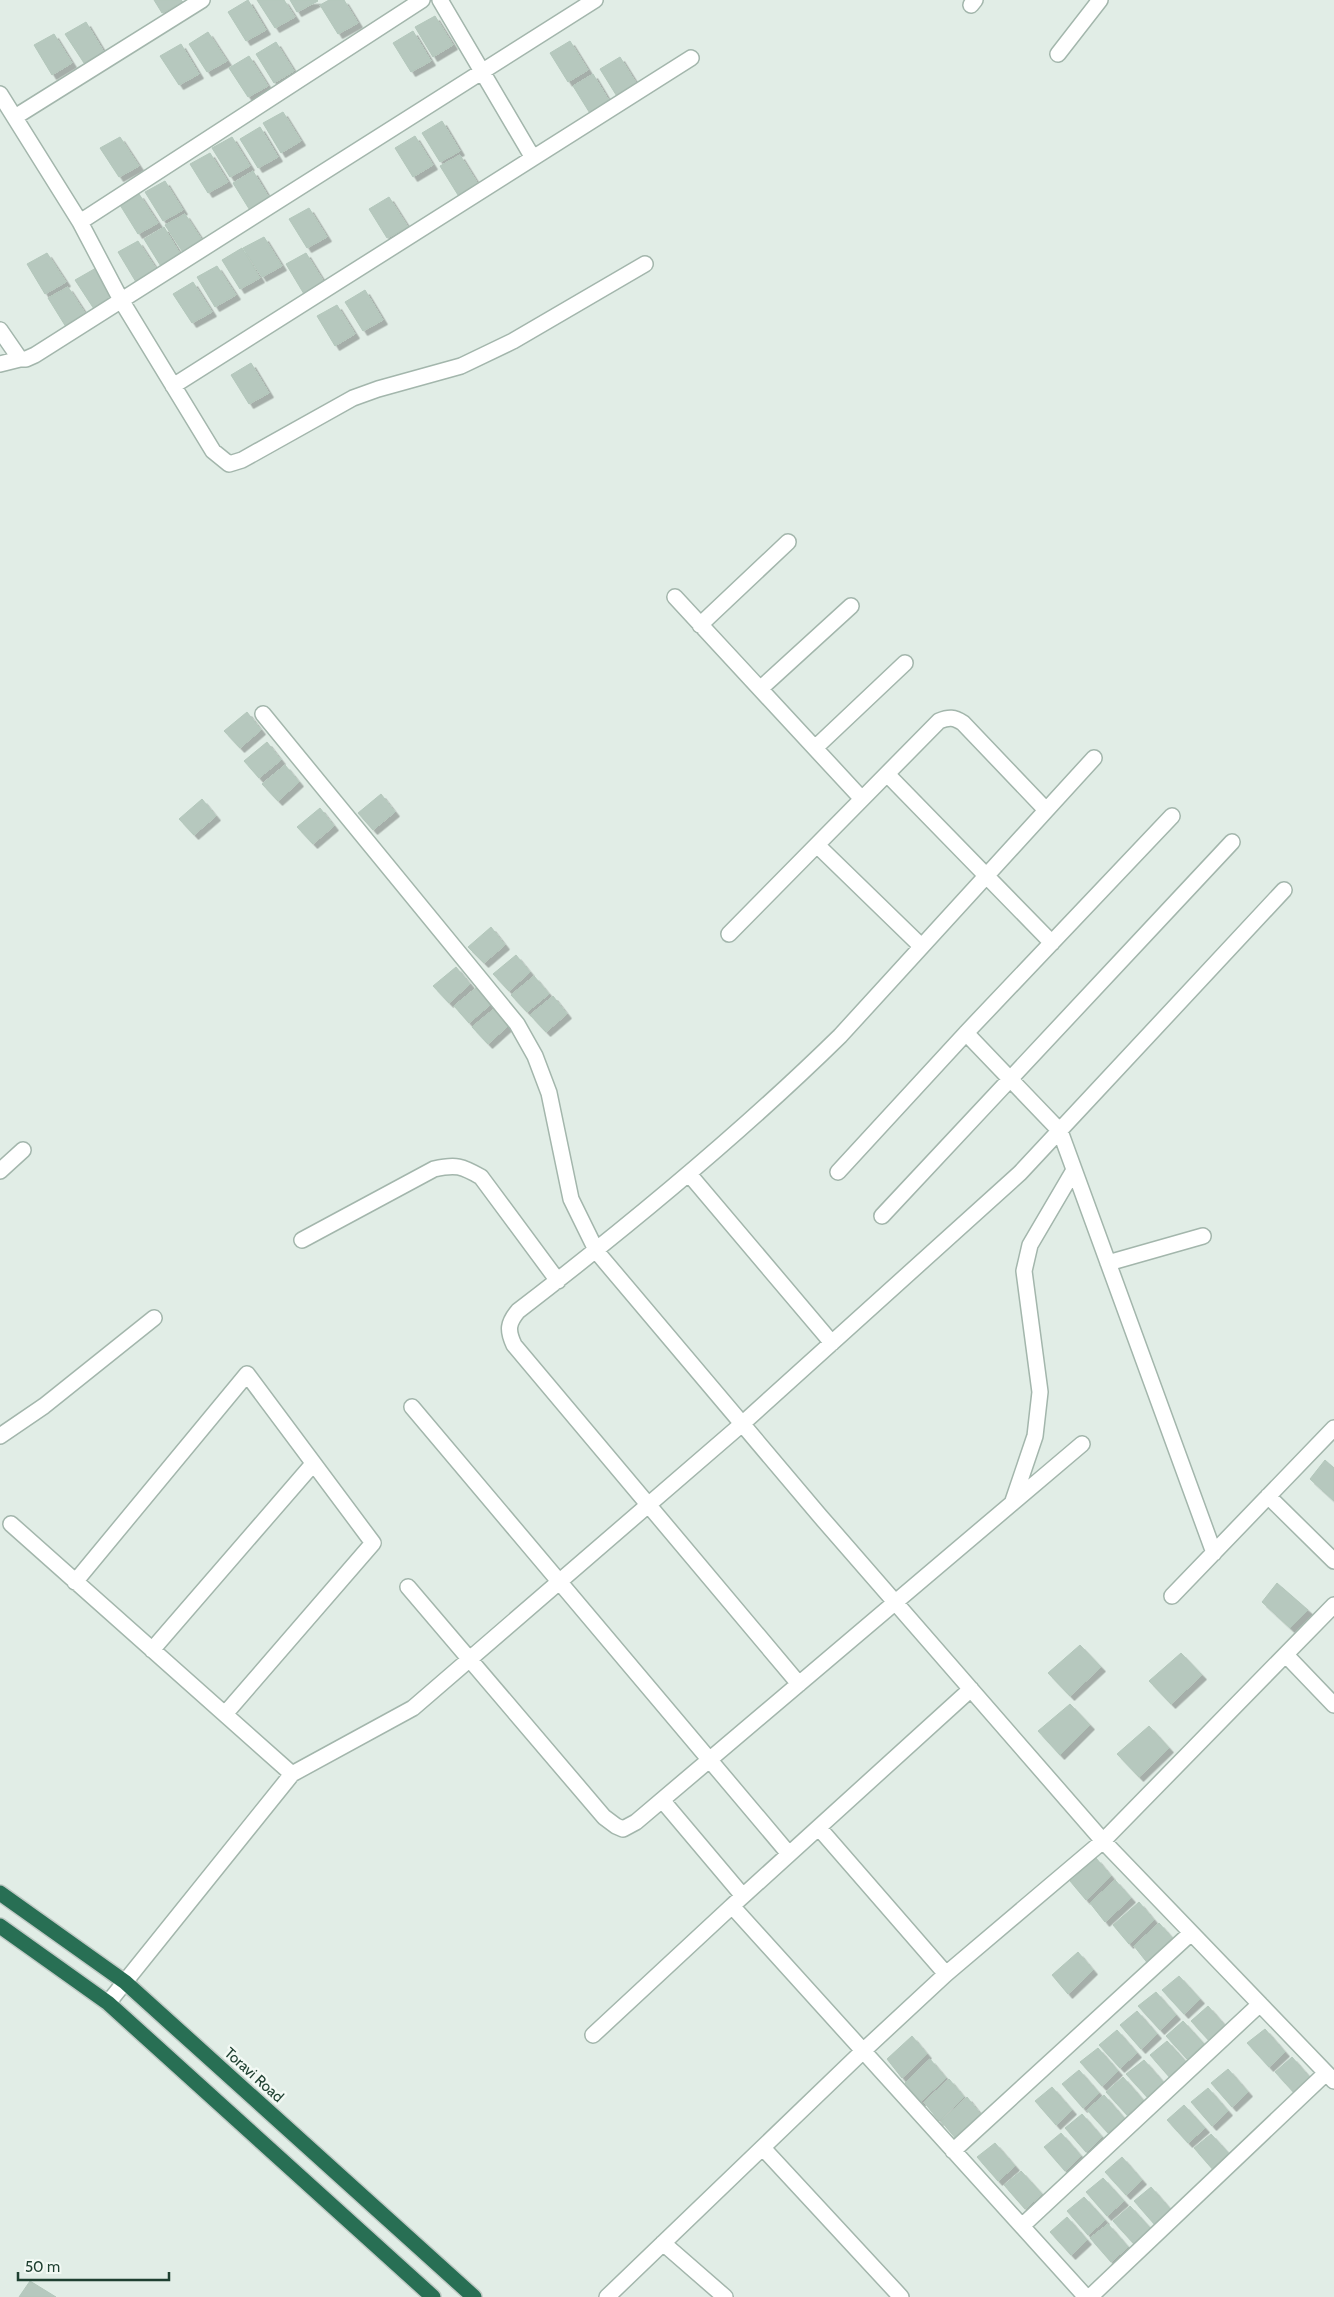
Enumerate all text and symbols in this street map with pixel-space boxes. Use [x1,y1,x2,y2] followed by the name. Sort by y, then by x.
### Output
[221,2044,287,2106] street label: Toravi Road
[18,2250,169,2282] scale bar
[25,2258,60,2276] text: 50 m

